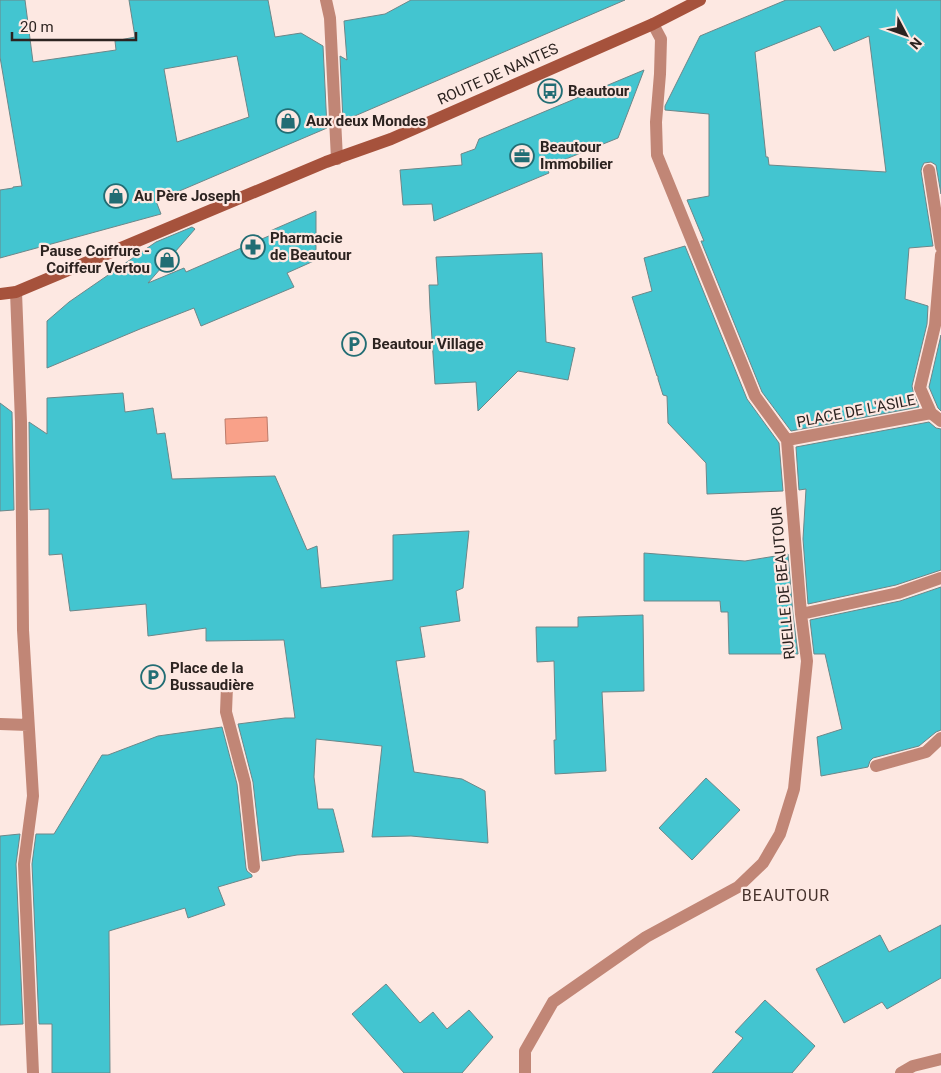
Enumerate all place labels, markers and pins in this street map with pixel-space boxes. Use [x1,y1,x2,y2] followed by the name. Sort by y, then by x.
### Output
[537,78,563,104] bus stop icon: Beautour
[568,82,630,100] place label: Beautour
[275,108,301,134] shop icon: Aux deux Mondes
[306,112,427,130] place label: Aux deux Mondes
[540,138,613,173] place label: Beautour Immobilier
[509,143,535,169] office icon: Beautour Immobilier
[103,183,129,209] shop icon: Au Père Joseph
[134,187,240,205] place label: Au Père Joseph
[270,229,352,264] place label: Pharmacie de Beautour
[240,234,266,260] pharmacy icon: Pharmacie de Beautour
[40,242,150,277] place label: Pause Coiffure - Coiffeur Vertou
[154,247,180,273] shop icon: Pause Coiffure - Coiffeur Vertou
[341,331,367,357] parking icon: Beautour Village
[372,335,483,353] place label: Beautour Village
[170,659,254,694] place label: Place de la Bussaudière
[140,664,166,690] parking icon: Place de la Bussaudière

